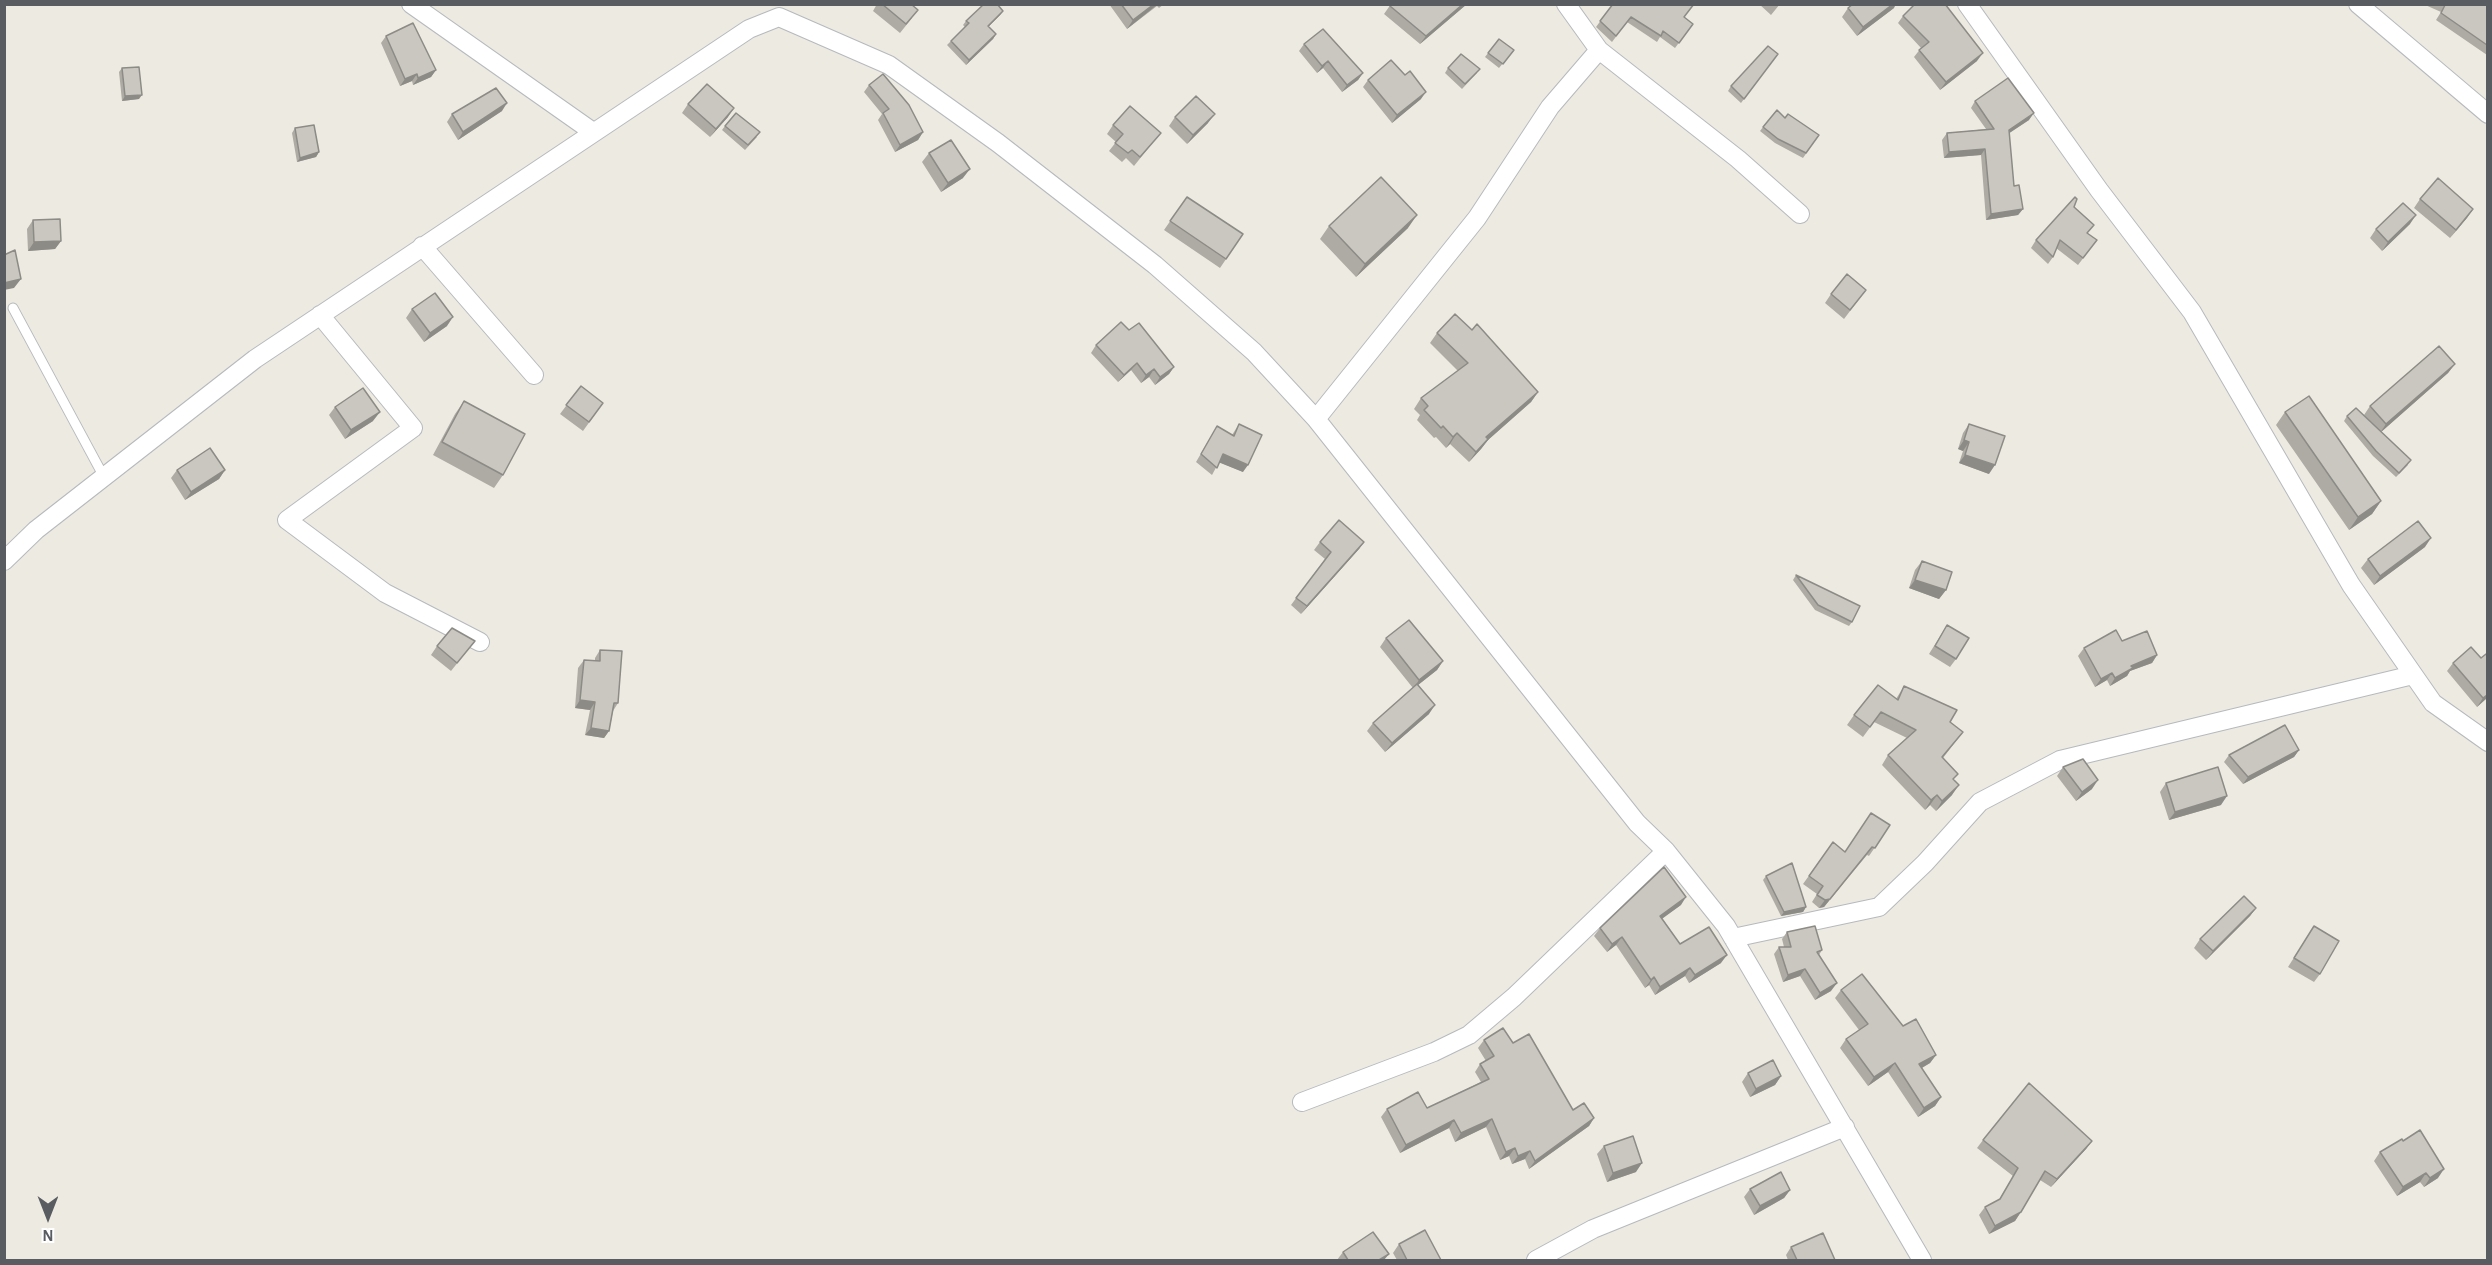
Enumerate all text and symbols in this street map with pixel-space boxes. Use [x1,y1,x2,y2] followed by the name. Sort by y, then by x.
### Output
[18,1187,78,1247] north arrow
[42,1227,54,1243] text: N

